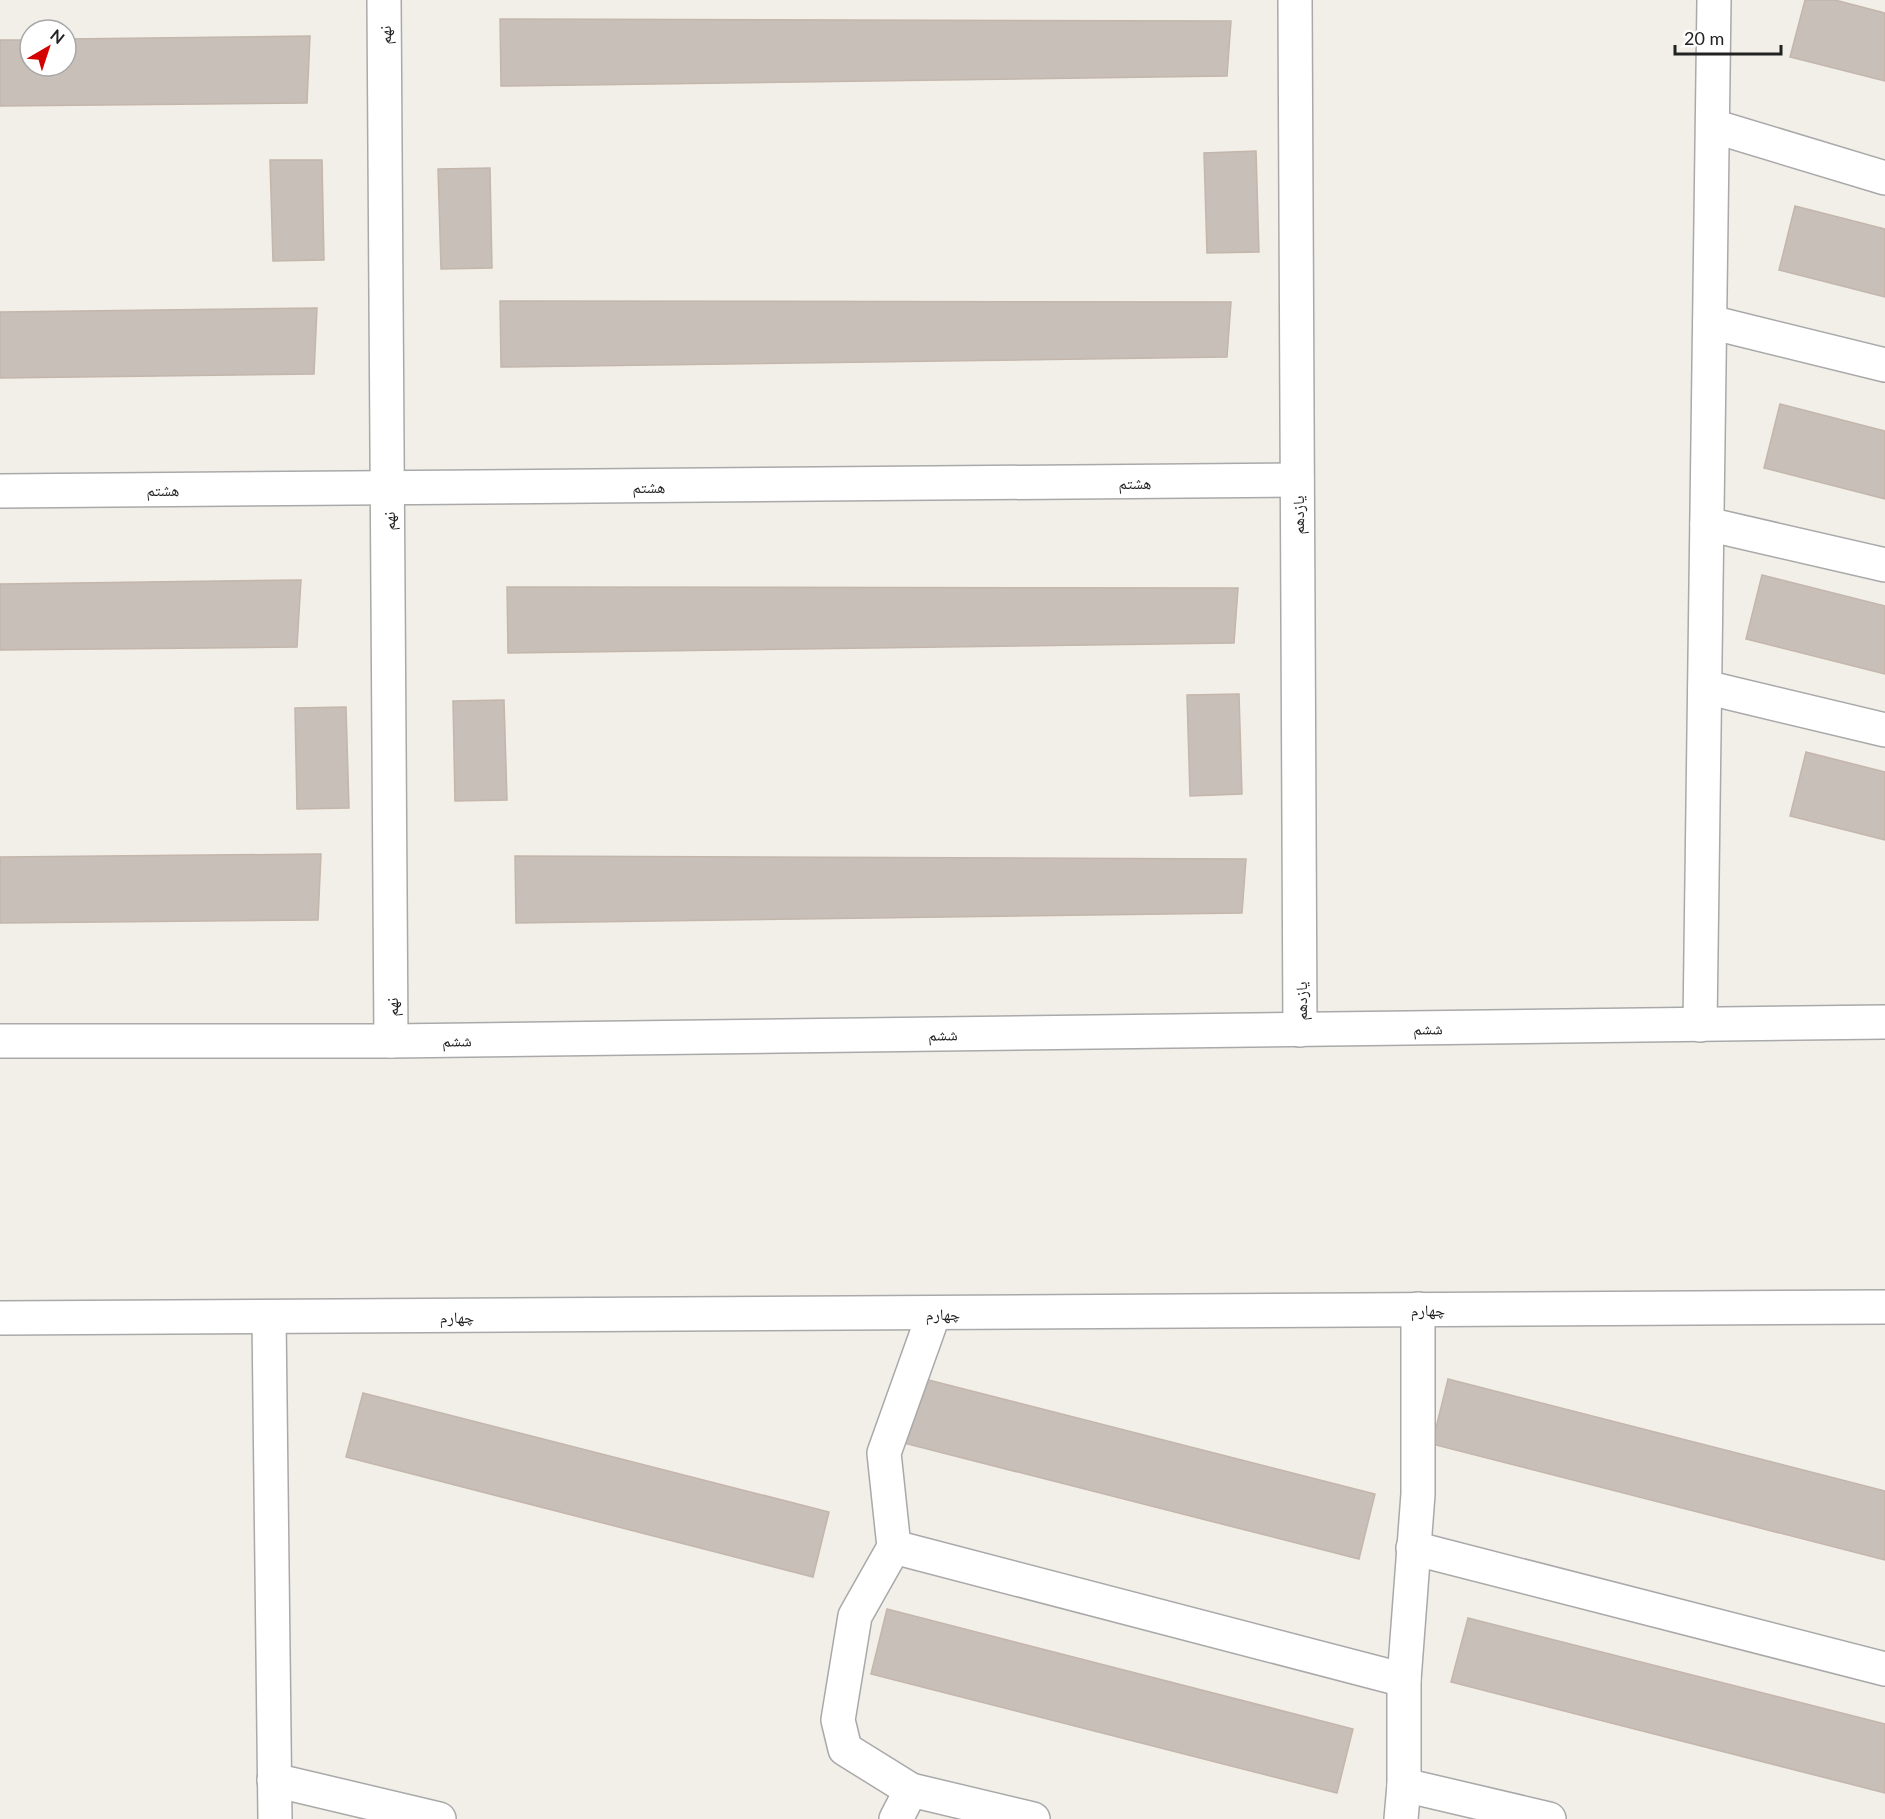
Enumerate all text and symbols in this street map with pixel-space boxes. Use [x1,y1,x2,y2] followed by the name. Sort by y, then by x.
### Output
[18,18,78,78] north arrow
[1675,18,1782,56] scale bar
[47,25,69,47] text: N
[375,26,396,44] street label: نهم
[1684,27,1724,49] text: 20 m
[1119,473,1151,494] street label: هشتم
[633,477,665,498] street label: هشتم
[147,480,179,501] street label: هشتم
[1288,496,1309,534] street label: یازدهم
[379,512,400,530] street label: نهم
[1291,982,1312,1020] street label: یازدهم
[382,998,403,1016] street label: نهم
[1413,1018,1443,1040] street label: ششم
[928,1024,958,1046] street label: ششم
[442,1030,472,1052] street label: ششم
[1411,1300,1445,1321] street label: چهارم
[926,1304,960,1325] street label: چهارم
[440,1307,474,1328] street label: چهارم

